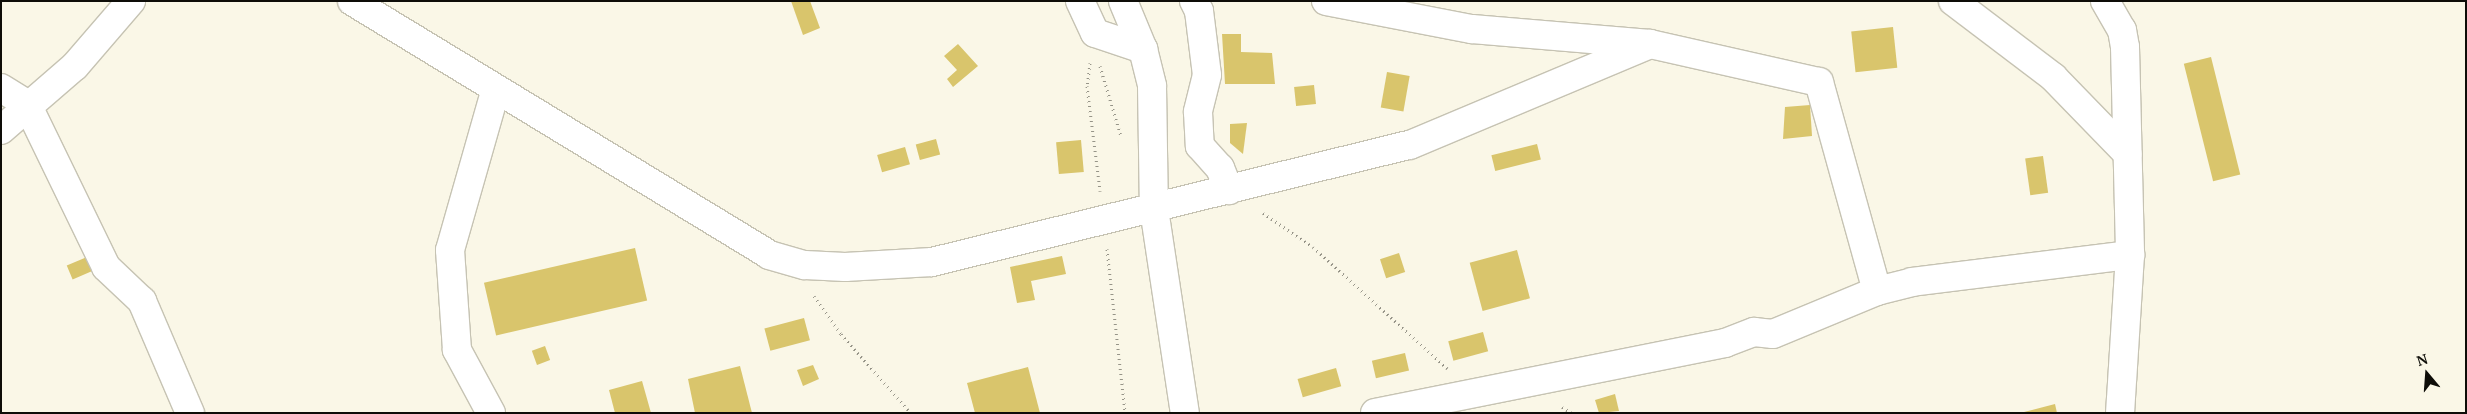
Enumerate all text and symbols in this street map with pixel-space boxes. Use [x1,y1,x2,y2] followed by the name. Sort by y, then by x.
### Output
[2402,349,2452,399] north arrow
[2414,349,2430,370] text: N

